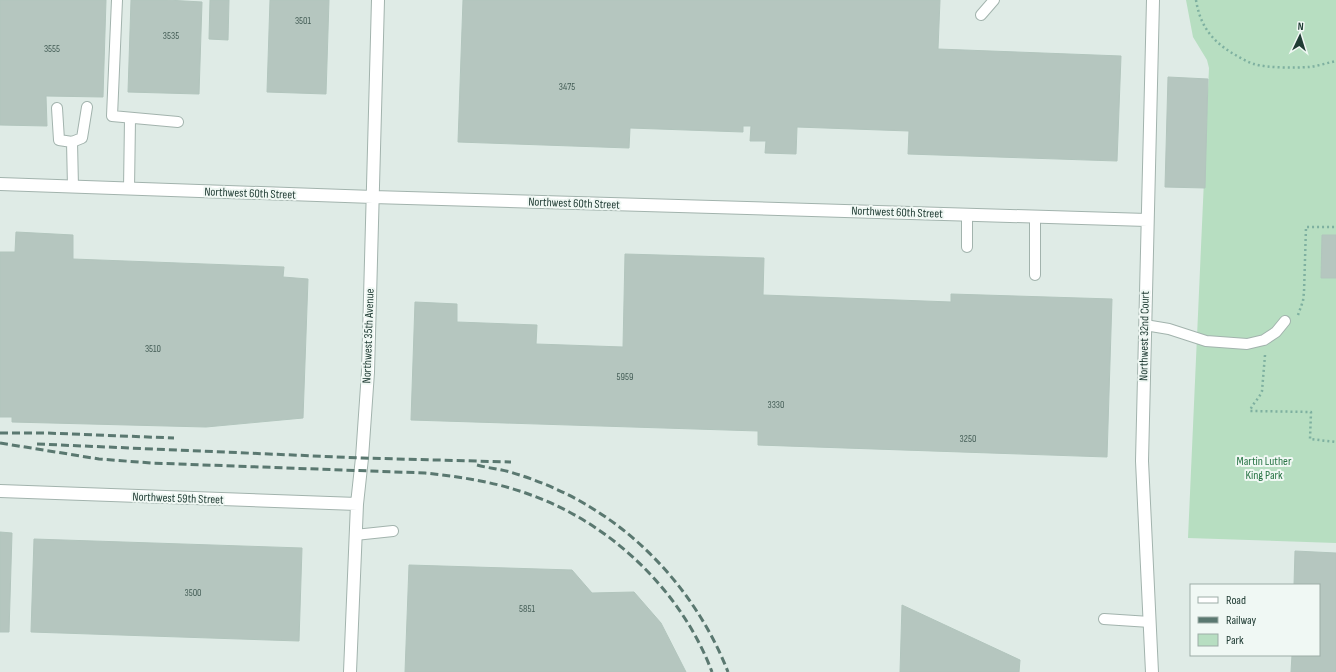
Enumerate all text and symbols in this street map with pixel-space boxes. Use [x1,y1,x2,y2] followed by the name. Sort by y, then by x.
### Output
[295,15,312,27] house number: 3501
[1280,16,1320,56] north arrow
[1297,20,1304,33] text: N
[163,30,179,42] house number: 3535
[44,43,60,55] house number: 3555
[559,81,575,93] house number: 3475
[204,184,296,203] street label: Northwest 60th Street
[528,194,620,213] street label: Northwest 60th Street
[851,203,943,222] street label: Northwest 60th Street
[359,288,378,384] street label: Northwest 35th Avenue
[1136,291,1153,381] street label: Northwest 32nd Court
[145,343,161,355] house number: 3510
[617,371,633,383] house number: 5959
[767,399,785,411] house number: 3330
[960,433,976,445] house number: 3250
[1237,454,1292,483] park label: Martin Luther King Park
[132,489,224,508] street label: Northwest 59th Street
[1190,584,1320,656] legend
[184,587,202,599] house number: 3500
[1226,593,1246,608] text: Road
[519,603,535,615] house number: 5851
[1226,613,1257,628] text: Railway
[1226,633,1244,648] text: Park

